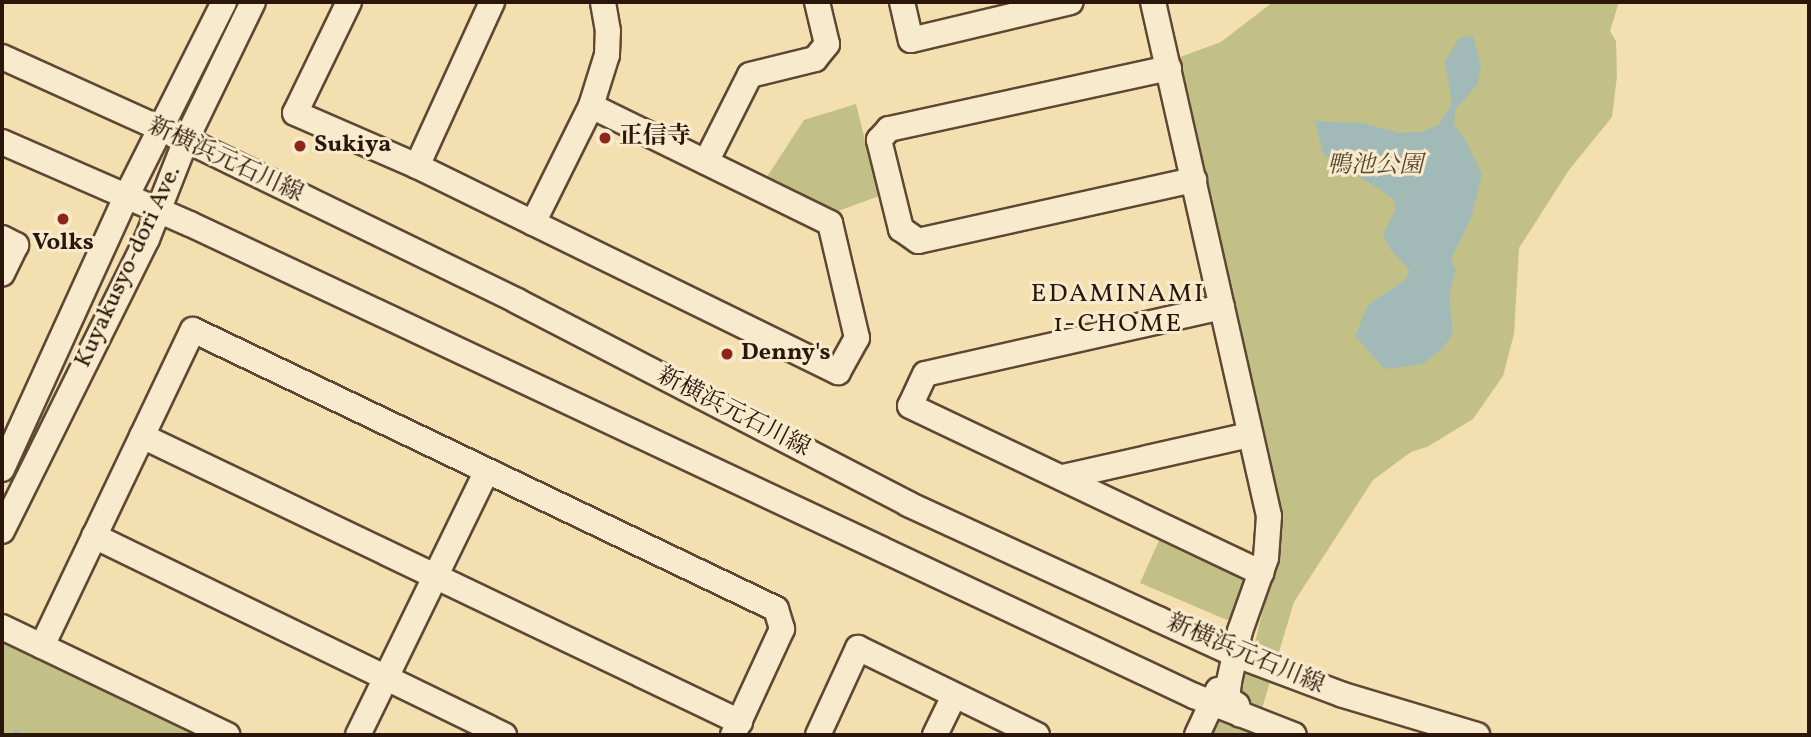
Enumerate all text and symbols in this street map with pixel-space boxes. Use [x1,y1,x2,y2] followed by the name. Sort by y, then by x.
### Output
[143,112,307,210] street label: 新横浜元石川線
[619,124,691,152] place label: 正信寺
[597,130,613,146] marker: 正信寺
[314,132,391,160] place label: Sukiya
[292,138,308,154] marker: Sukiya
[1327,153,1423,181] park label: 鴨池公園
[70,162,188,372] street label: Kuyakusyo-dori Ave.
[55,211,71,227] marker: Volks
[32,230,94,258] place label: Volks
[1032,279,1204,340] district label: EDAMINAMI 1-CHOME
[741,340,831,368] place label: Denny's
[719,346,735,362] marker: Denny's
[652,362,814,464] street label: 新横浜元石川線
[1162,609,1328,701] street label: 新横浜元石川線

